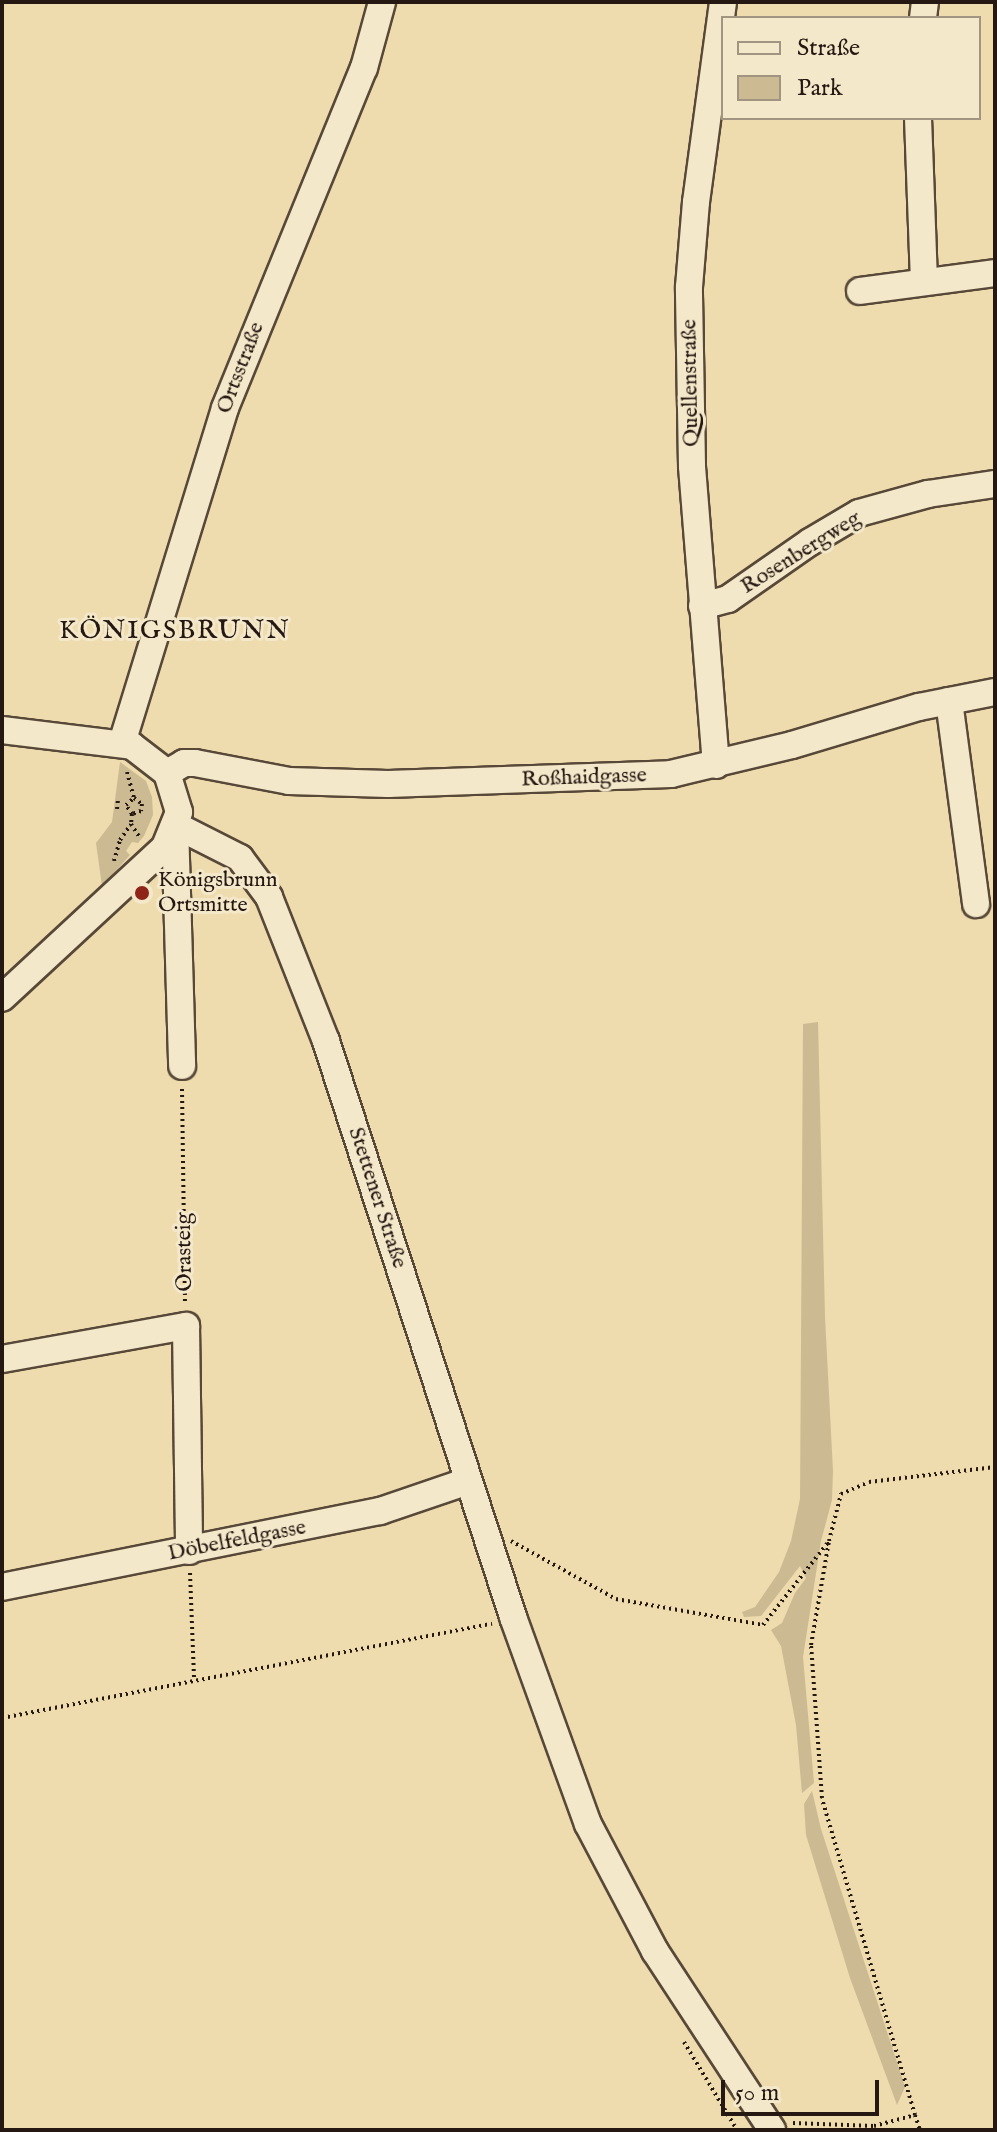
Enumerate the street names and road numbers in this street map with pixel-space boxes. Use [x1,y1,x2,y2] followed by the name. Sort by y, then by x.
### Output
[211,319,271,417] street label: Ortsstraße
[677,319,705,447] street label: Quellenstraße
[736,506,866,600] street label: Rosenbergweg
[521,763,647,793] street label: Roßhaidgasse
[342,1124,412,1272] street label: Stettener Straße
[171,1212,199,1292] street label: Orasteig
[166,1515,308,1567] street label: Döbelfeldgasse

